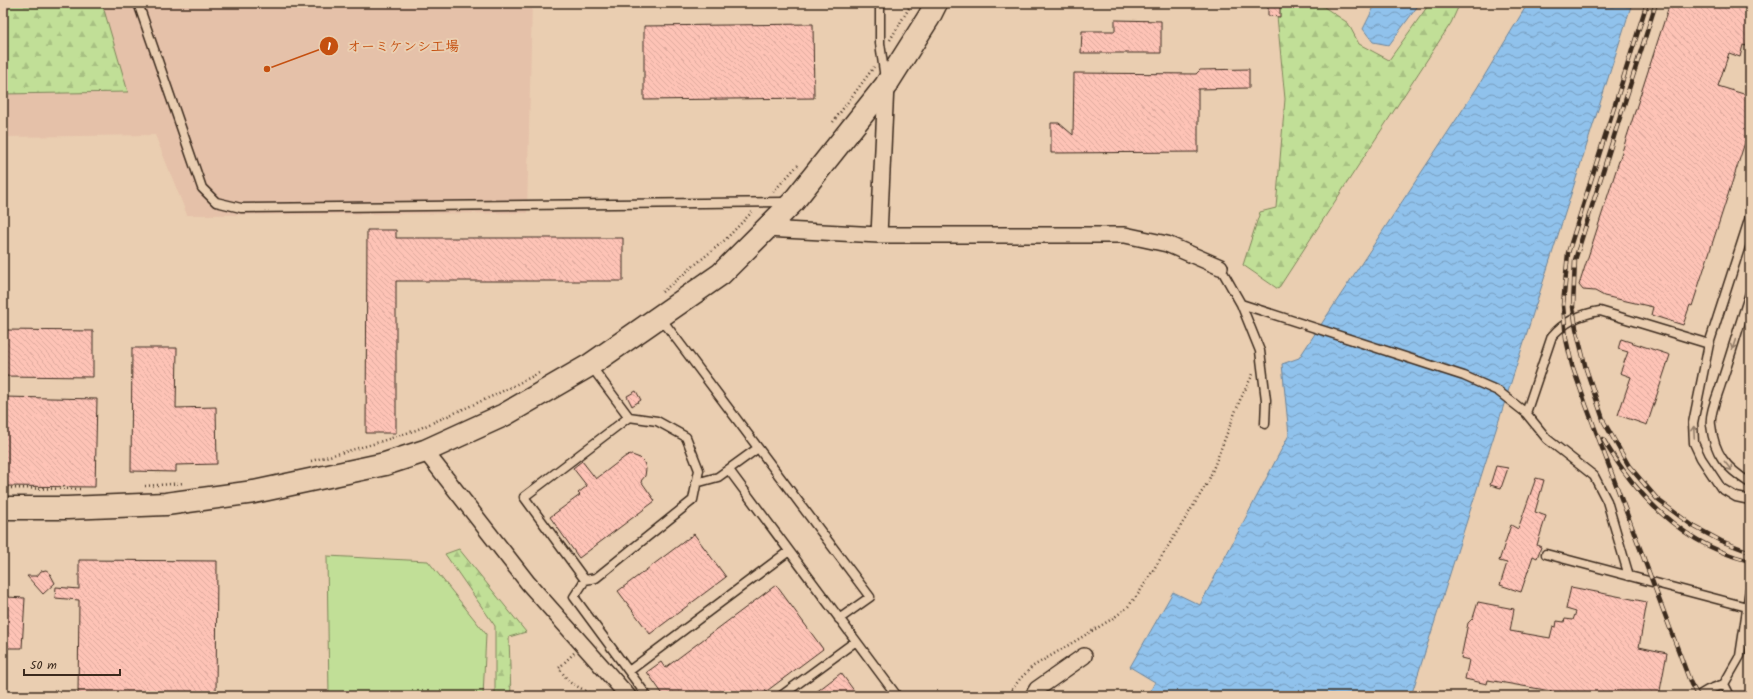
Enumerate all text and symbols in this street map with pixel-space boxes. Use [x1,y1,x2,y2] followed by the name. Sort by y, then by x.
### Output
[319,33,467,59] callout: オーミケンシ工場
[347,36,459,58] text: オーミケンシ工場
[327,37,331,56] text: 1
[1730,337,1737,350] one-way arrow
[1690,426,1697,439] one-way arrow
[1723,460,1732,471] one-way arrow
[24,651,120,677] scale bar
[30,656,57,675] text: 50 m

